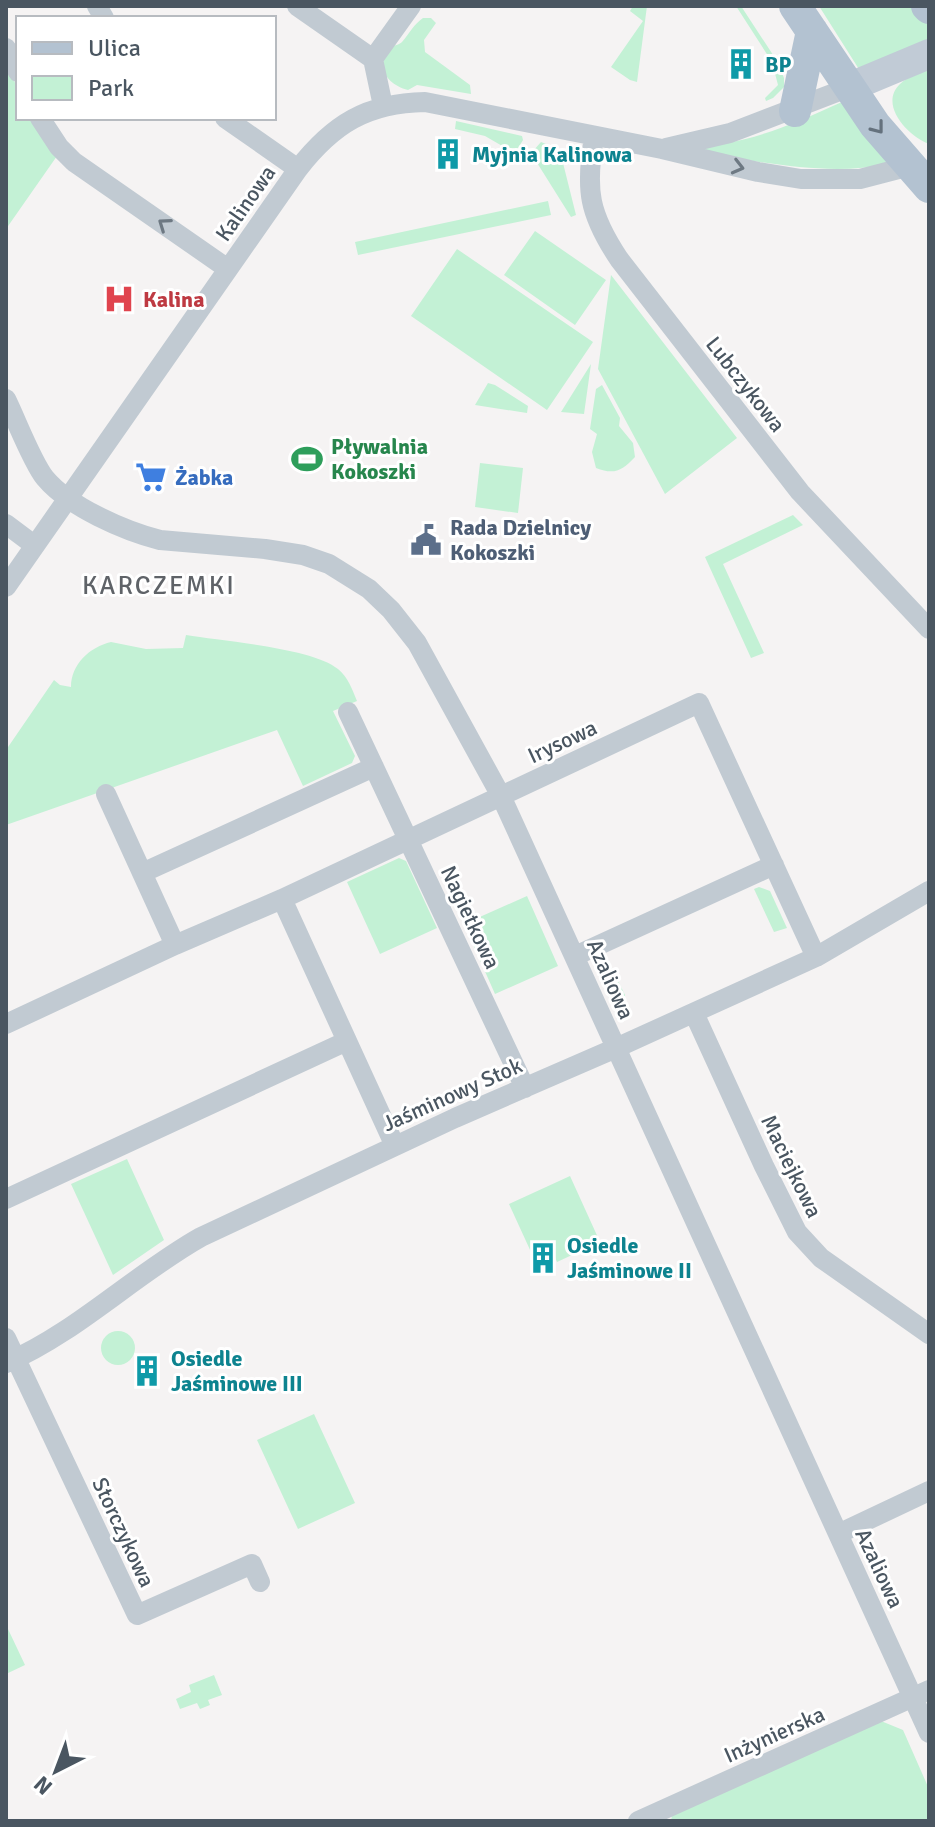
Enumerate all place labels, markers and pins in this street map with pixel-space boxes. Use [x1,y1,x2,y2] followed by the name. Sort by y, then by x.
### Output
[724,47,758,81] building icon: BP
[765,51,792,78] place label: BP
[431,137,465,171] building icon: Myjnia Kalinowa
[472,141,632,168] place label: Myjnia Kalinowa
[102,282,136,316] hospital icon: Kalina
[143,286,204,313] place label: Kalina
[331,433,428,485] place label: Pływalnia Kokoszki
[290,442,324,476] sports icon: Pływalnia Kokoszki
[134,460,168,494] supermarket icon: Żabka
[175,464,233,491] place label: Żabka
[450,514,591,566] place label: Rada Dzielnicy Kokoszki
[409,523,443,557] public building icon: Rada Dzielnicy Kokoszki
[567,1232,692,1284] place label: Osiedle Jaśminowe II
[526,1241,560,1275] building icon: Osiedle Jaśminowe II
[171,1345,303,1397] place label: Osiedle Jaśminowe III
[130,1354,164,1388] building icon: Osiedle Jaśminowe III

